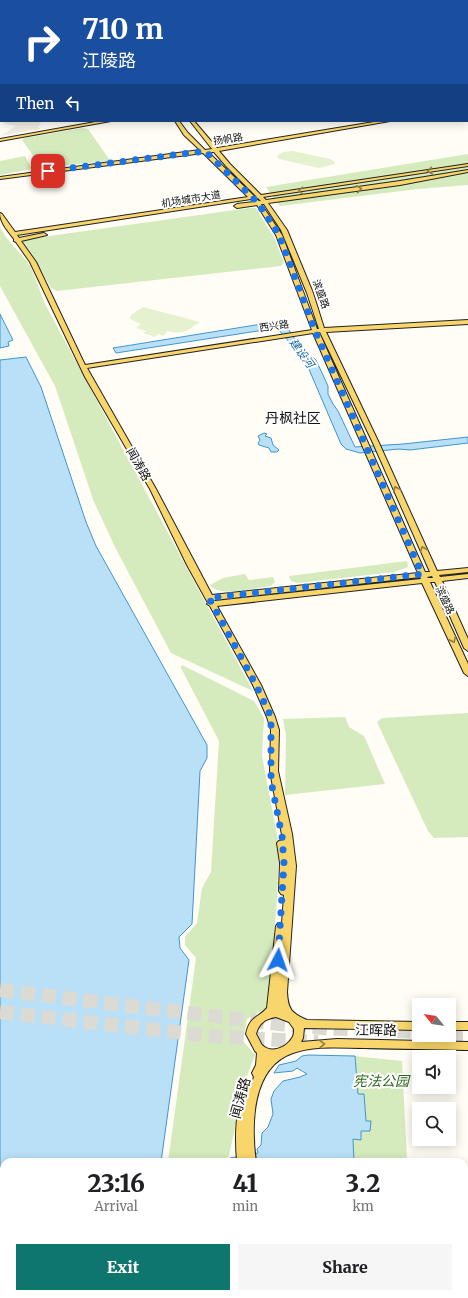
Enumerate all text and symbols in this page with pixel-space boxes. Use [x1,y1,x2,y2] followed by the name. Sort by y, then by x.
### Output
[82,11,163,47] text: 710 m
[16,16,68,68] icon: right
[82,49,136,72] text: 江陵路
[62,92,84,114] icon: left
[16,94,54,113] text: Then
[212,130,244,148] street label: 扬帆路
[31,154,65,188] pin
[37,160,59,182] icon: arrive
[426,166,433,175] one-way arrow
[356,185,362,194] one-way arrow
[298,186,304,195] one-way arrow
[160,188,222,210] street label: 机场城市大道
[310,278,332,310] street label: 滨盛路
[258,317,290,335] street label: 西兴路
[287,336,319,372] water label: 建设河
[265,409,321,427] district label: 丹枫社区
[124,445,154,483] street label: 闻涛路
[393,486,401,493] one-way arrow
[420,546,428,553] one-way arrow
[433,584,457,616] street label: 滨盛路
[448,636,456,643] one-way arrow
[257,939,299,981] position arrow
[412,998,456,1042] north arrow
[412,998,456,1146] map controls
[355,1021,397,1039] street label: 江晖路
[319,1040,325,1048] one-way arrow
[412,1050,456,1094] button: sound
[353,1072,411,1090] park label: 宪法公园
[226,1075,254,1121] street label: 闻涛路
[412,1102,456,1146] button: search
[88,1168,145,1199] text: 23:16
[233,1168,258,1199] text: 41
[346,1168,380,1199] text: 3.2
[94,1198,138,1215] text: Arrival
[232,1198,258,1215] text: min
[352,1198,374,1215] text: km
[16,1244,230,1290] button: Exit
[238,1244,452,1290] button: Share

